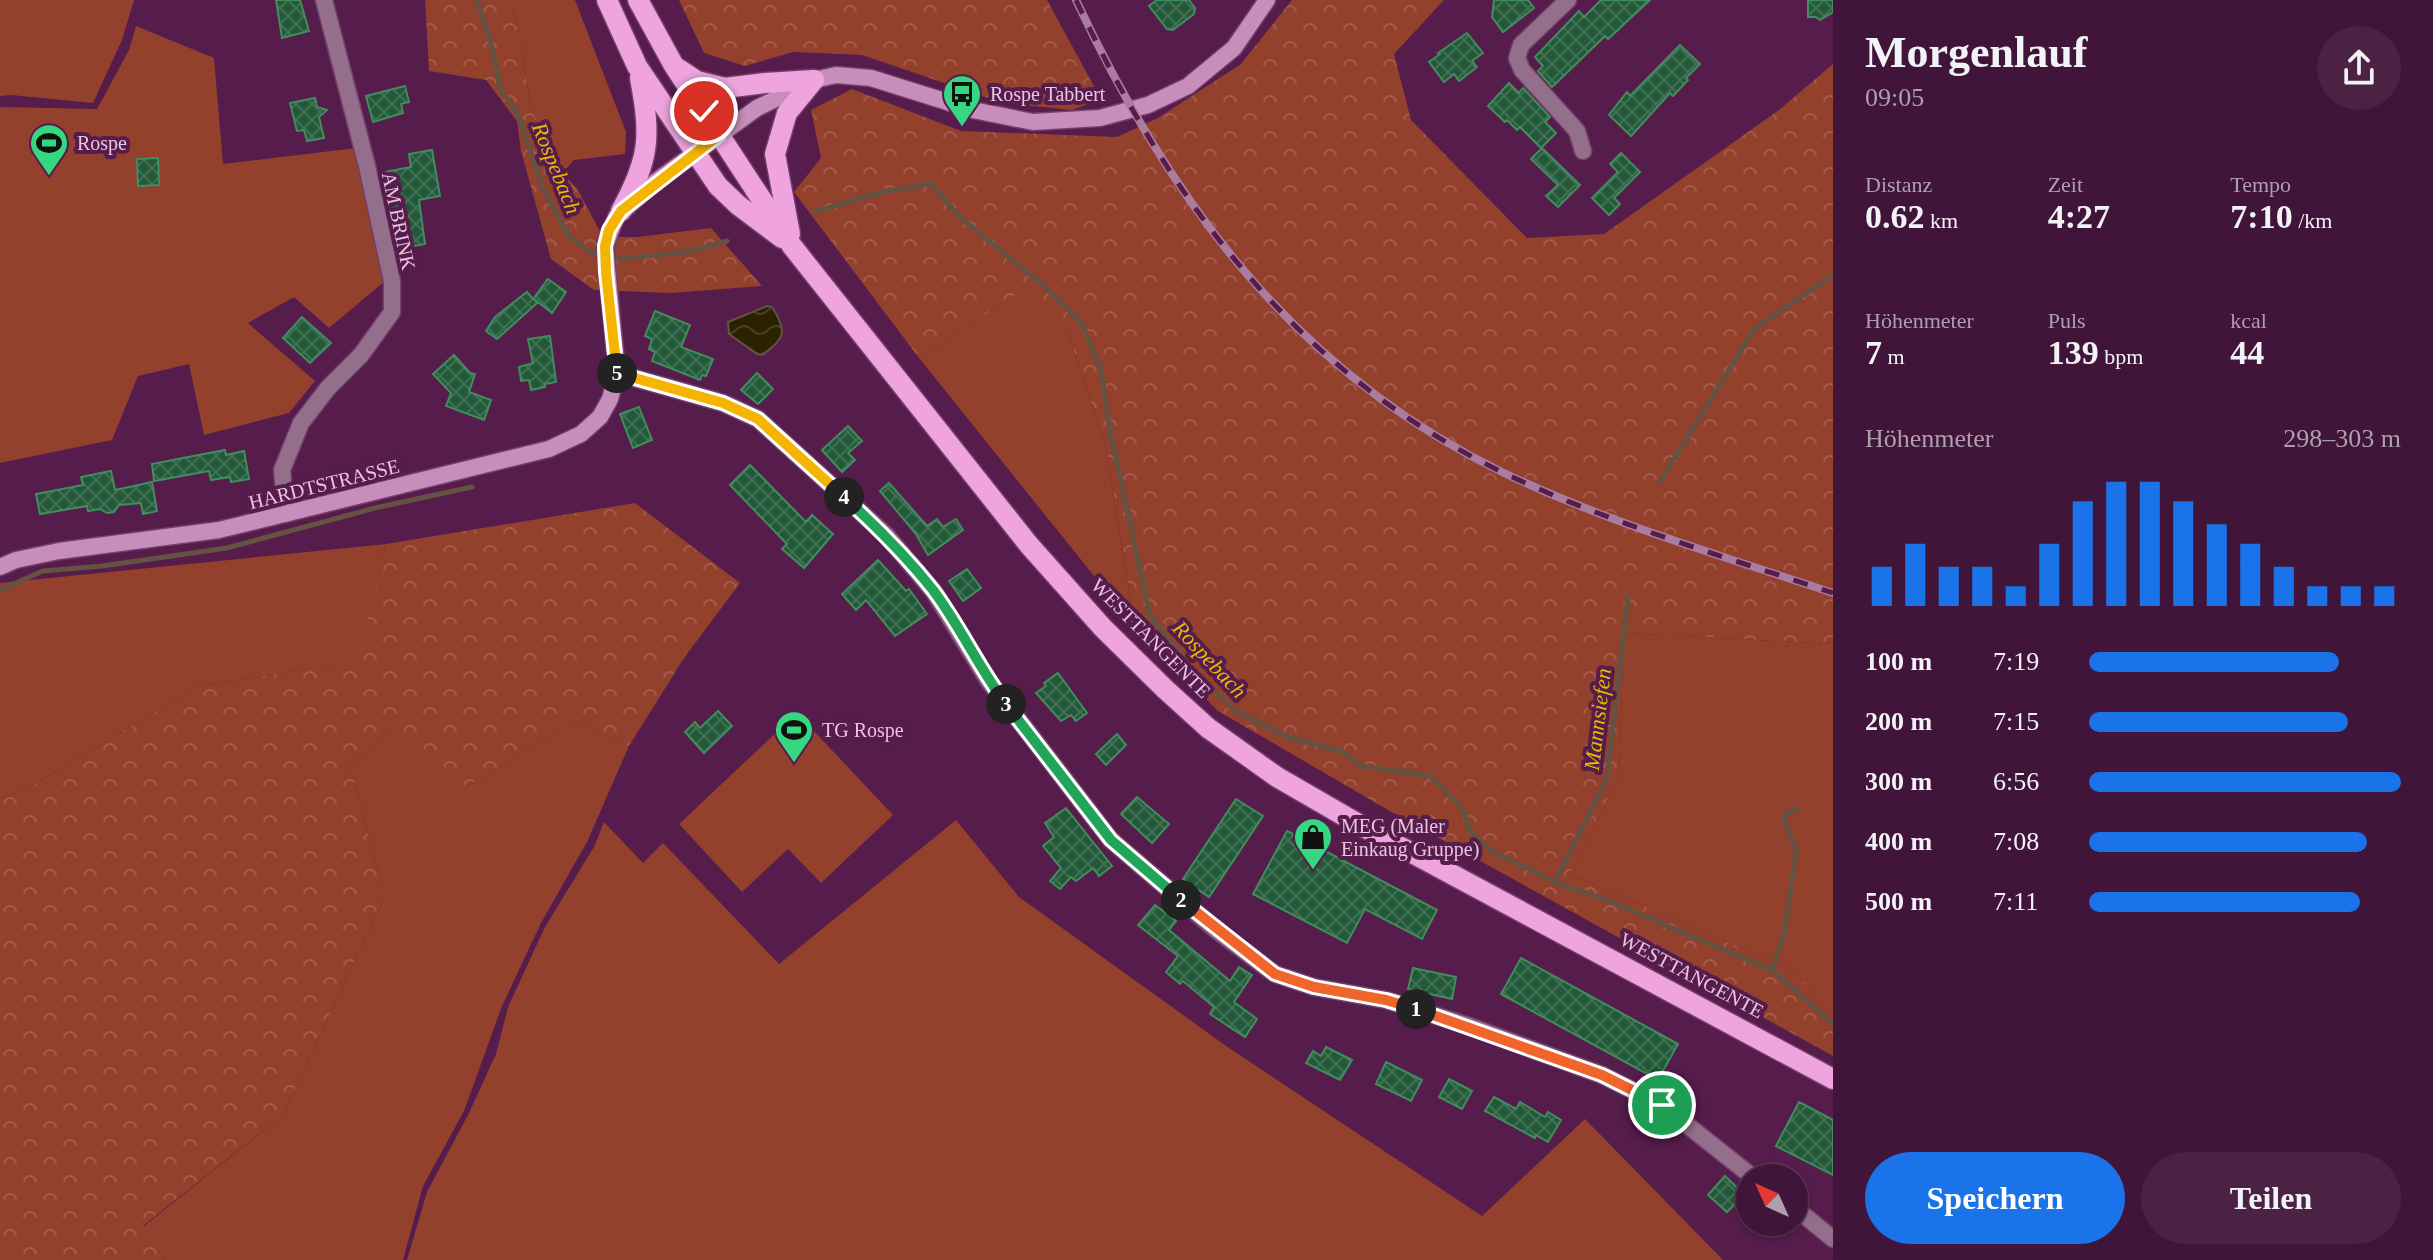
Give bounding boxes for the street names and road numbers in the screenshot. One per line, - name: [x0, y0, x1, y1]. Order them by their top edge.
- street label: AM BRINK: [378, 170, 420, 272]
- street label: HARDTSTRASSE: [246, 455, 402, 513]
- street label: WESTTANGENTE: [1087, 574, 1215, 702]
- street label: WESTTANGENTE: [1616, 928, 1768, 1022]

